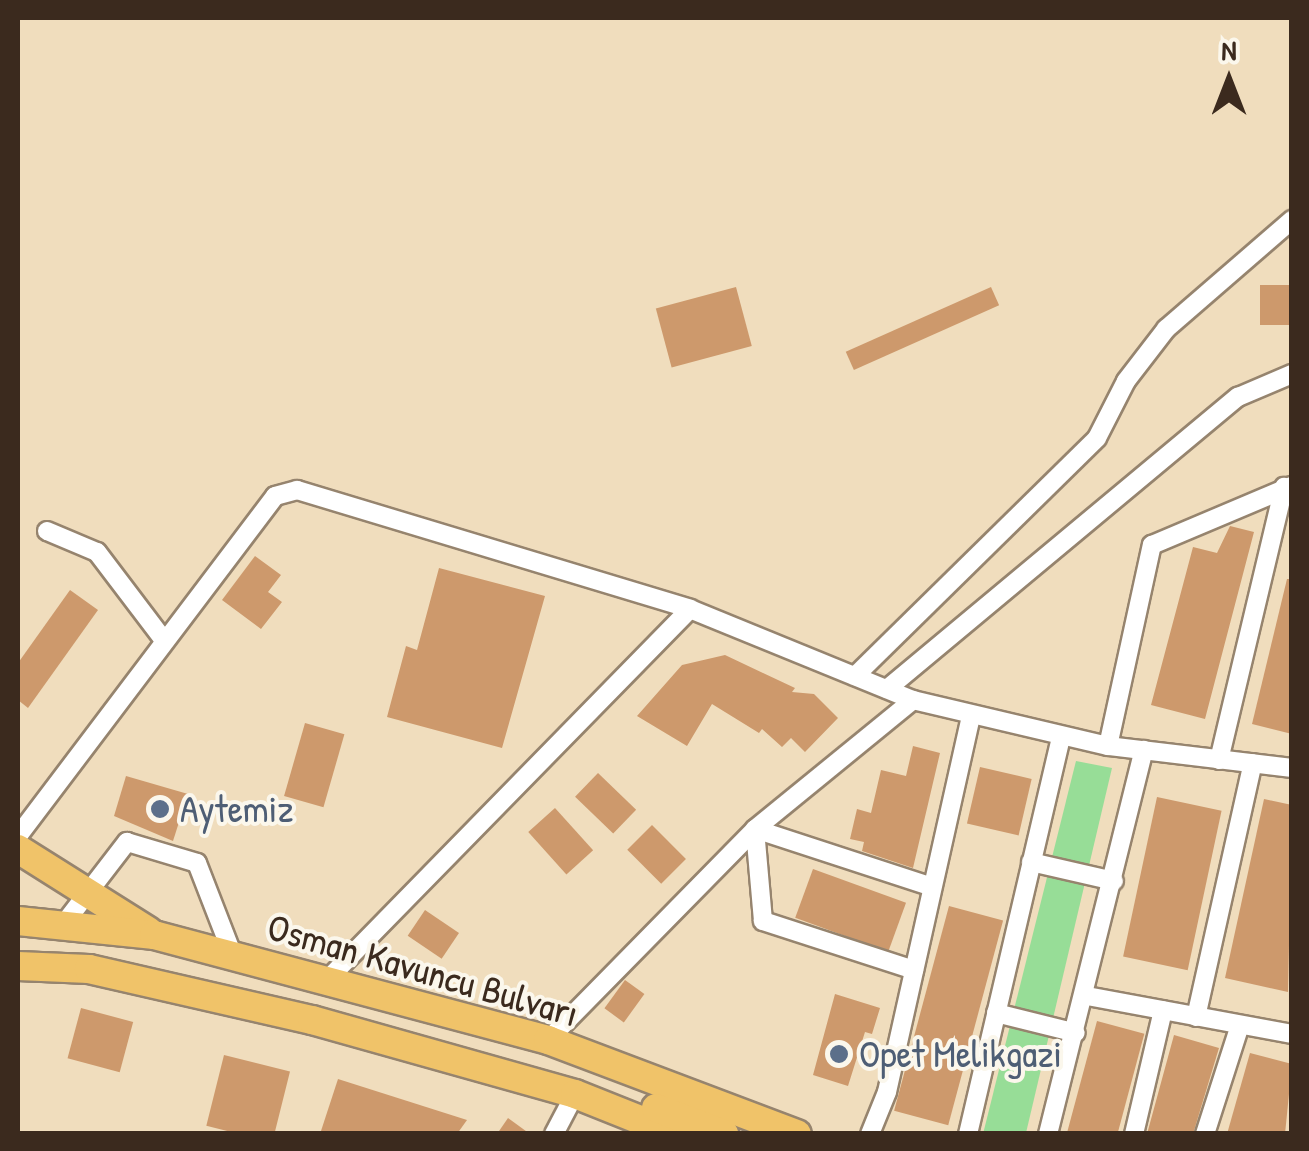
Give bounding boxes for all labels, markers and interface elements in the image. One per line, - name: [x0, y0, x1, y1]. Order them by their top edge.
- north arrow: [1179, 30, 1279, 130]
- text: N: [1222, 31, 1236, 69]
- place label: Aytemiz: [180, 786, 293, 832]
- marker: Aytemiz: [149, 798, 171, 820]
- street label: Osman Kavuncu Bulvarı: [262, 904, 584, 1036]
- place label: Opet Melikgazi: [859, 1031, 1062, 1077]
- marker: Opet Melikgazi: [828, 1043, 850, 1065]

